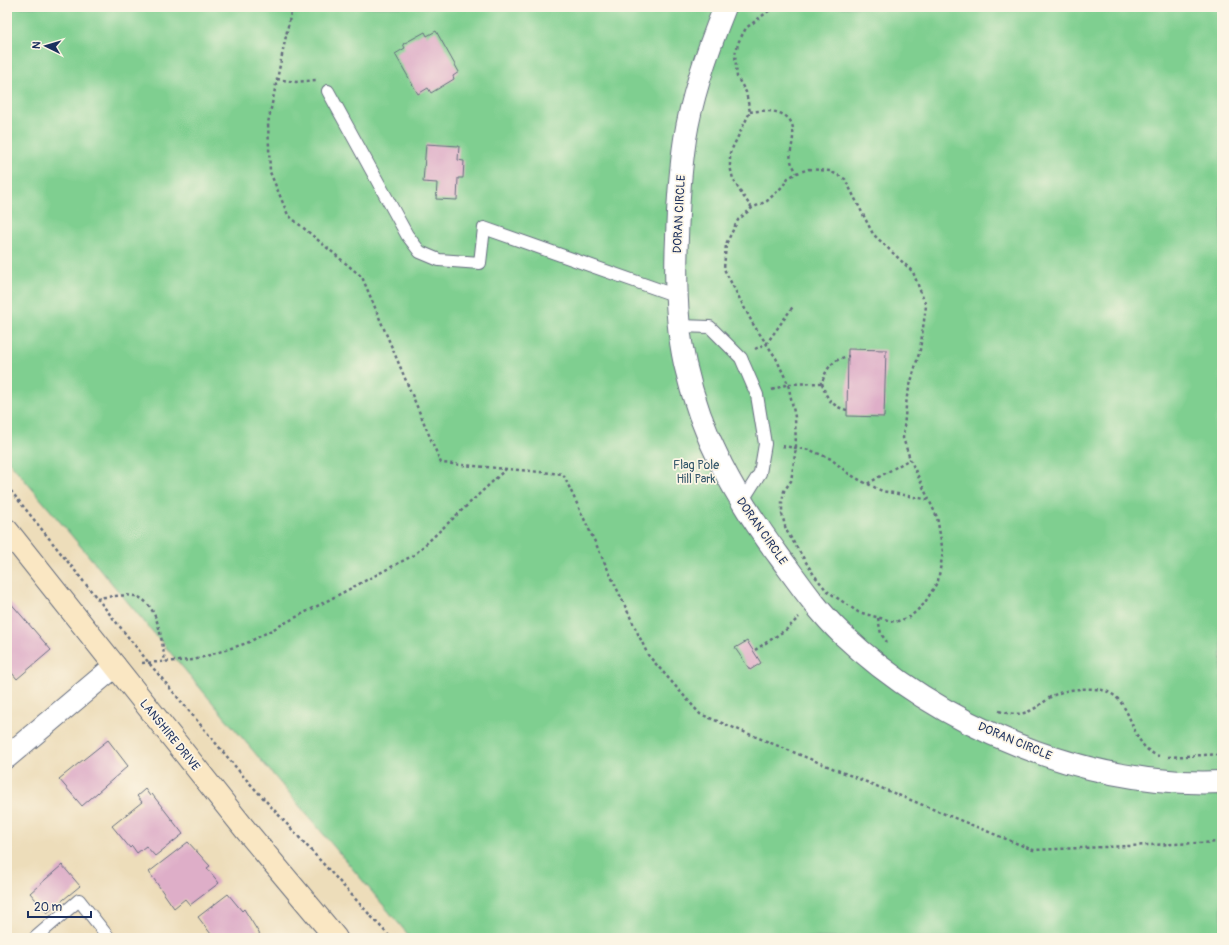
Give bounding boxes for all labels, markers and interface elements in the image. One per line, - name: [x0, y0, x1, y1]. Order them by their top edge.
- north arrow: [26, 26, 66, 66]
- text: N: [30, 40, 43, 49]
- street label: DORAN CIRCLE: [670, 174, 689, 254]
- park label: Flag Pole Hill Park: [673, 458, 719, 487]
- street label: DORAN CIRCLE: [733, 495, 790, 568]
- street label: LANSHIRE DRIVE: [136, 697, 203, 774]
- street label: DORAN CIRCLE: [976, 719, 1054, 764]
- scale bar: [28, 893, 91, 919]
- text: 20 m: [34, 900, 63, 915]

